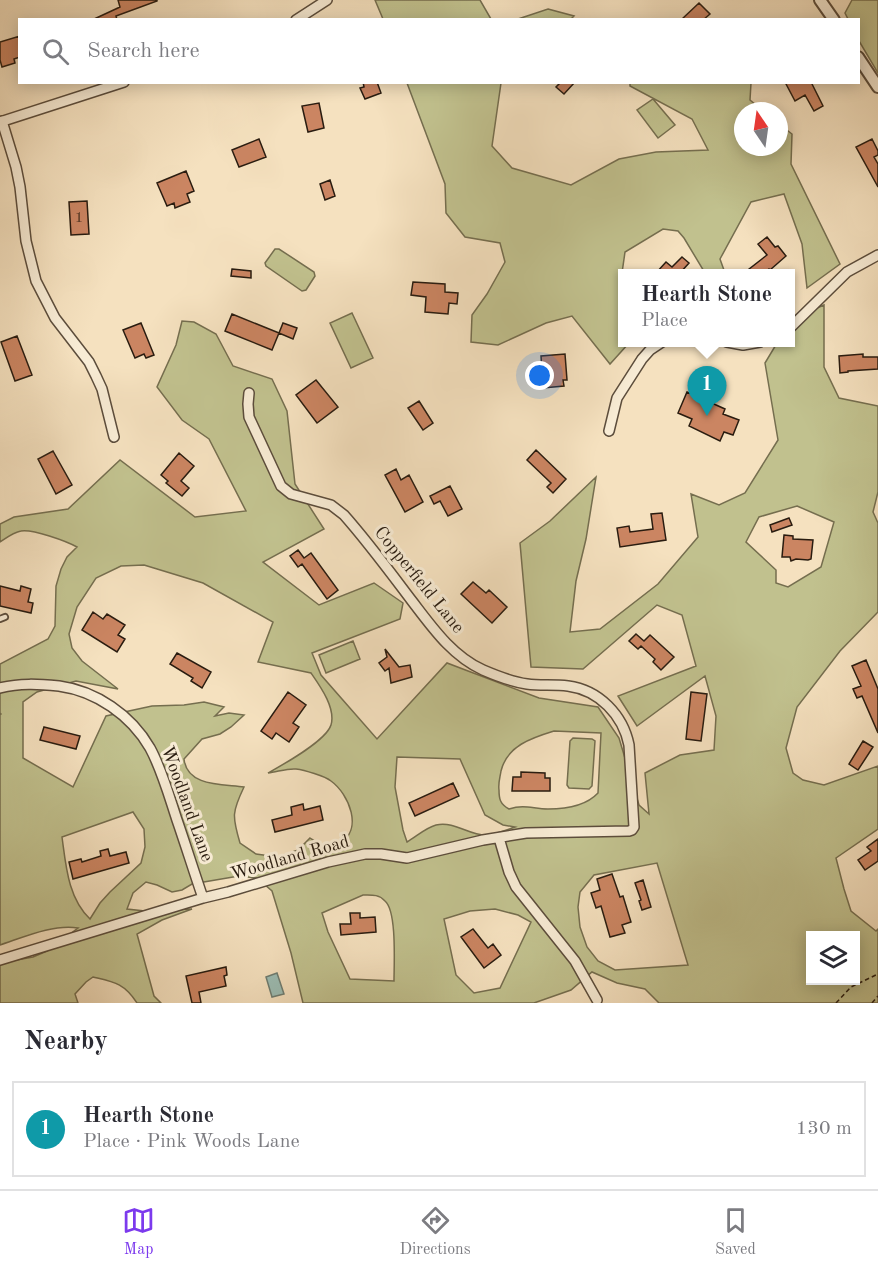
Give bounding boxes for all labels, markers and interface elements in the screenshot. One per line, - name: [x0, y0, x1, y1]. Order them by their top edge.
- search box: [18, 18, 860, 84]
- icon: search: [39, 35, 72, 68]
- text: Search here: [87, 40, 200, 62]
- north arrow: [734, 102, 788, 156]
- house number: 1: [75, 211, 83, 226]
- popup: [618, 269, 795, 347]
- text: Hearth Stone: [641, 284, 772, 306]
- text: Place: [641, 311, 688, 331]
- your location: [525, 361, 554, 390]
- pin: 1: [688, 366, 726, 416]
- street label: Copperfield Lane: [371, 523, 467, 637]
- street label: Woodland Lane: [158, 744, 216, 864]
- street label: Woodland Road: [229, 832, 351, 884]
- map controls: [806, 931, 860, 985]
- button: layers: [806, 931, 860, 985]
- text: Nearby: [24, 1029, 108, 1055]
- text: Hearth Stone: [83, 1105, 214, 1127]
- text: 1: [40, 1119, 51, 1139]
- text: 130 m: [796, 1119, 852, 1139]
- text: Place · Pink Woods Lane: [83, 1132, 300, 1152]
- tab: Map: [122, 1204, 155, 1260]
- tab: Directions: [400, 1204, 471, 1260]
- tab: Saved: [715, 1204, 756, 1260]

